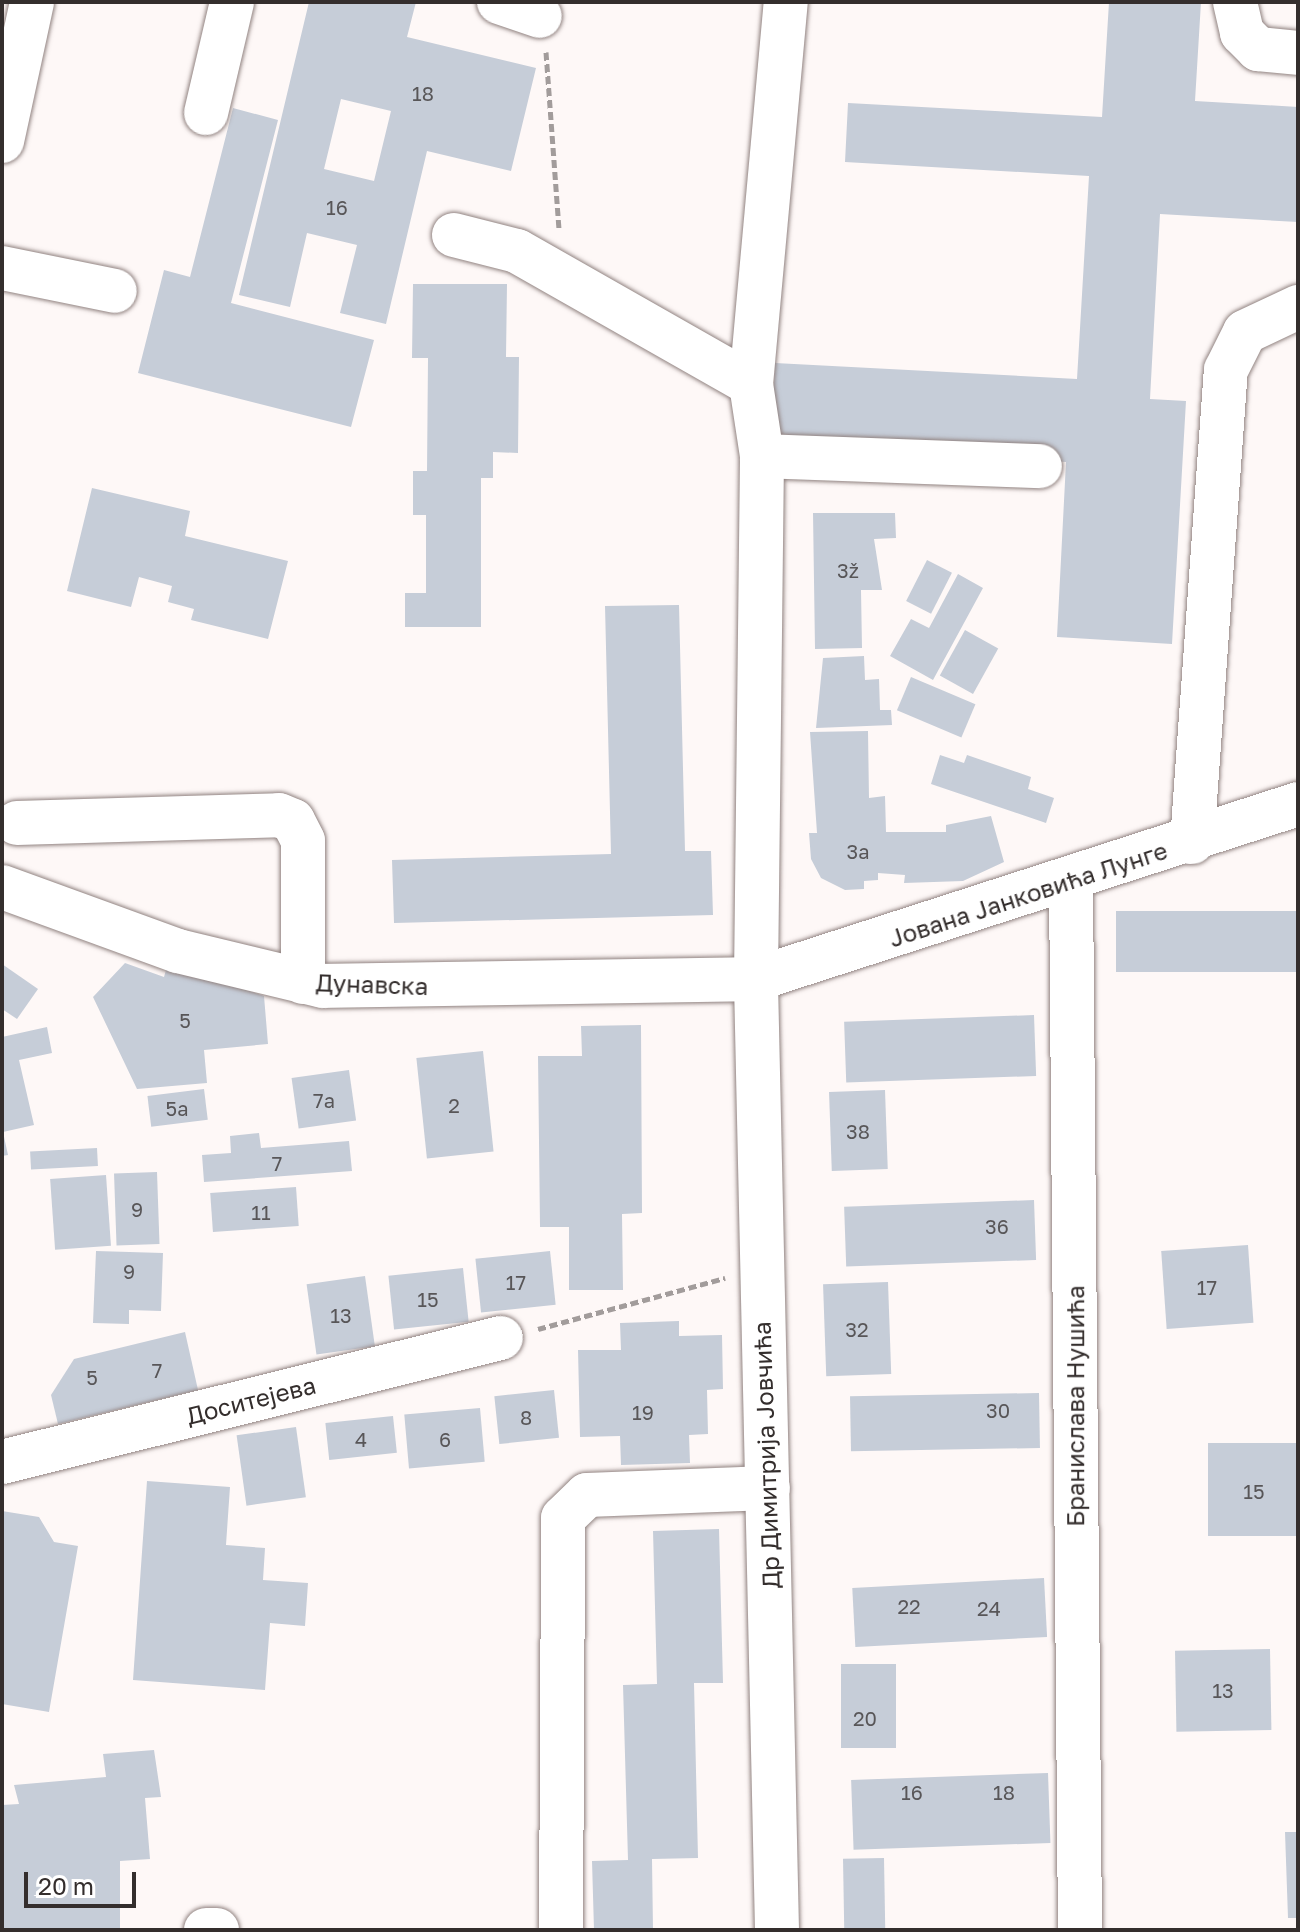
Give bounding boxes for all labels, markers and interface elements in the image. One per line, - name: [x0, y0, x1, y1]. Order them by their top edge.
- house number: 18: [412, 81, 434, 105]
- house number: 16: [326, 195, 348, 219]
- house number: 3ž: [837, 558, 859, 582]
- street label: Јована Јанковића Лунге: [885, 835, 1171, 953]
- house number: 3a: [847, 839, 869, 863]
- street label: Дунавска: [315, 968, 429, 1000]
- house number: 5: [179, 1008, 191, 1032]
- house number: 7a: [313, 1088, 335, 1112]
- house number: 2: [448, 1093, 460, 1117]
- house number: 5a: [166, 1096, 188, 1120]
- house number: 38: [846, 1119, 870, 1143]
- house number: 7: [272, 1151, 282, 1175]
- house number: 9: [131, 1197, 143, 1221]
- house number: 11: [251, 1200, 271, 1224]
- house number: 36: [985, 1214, 1009, 1238]
- house number: 9: [123, 1259, 135, 1283]
- house number: 17: [506, 1270, 526, 1294]
- house number: 17: [1197, 1275, 1217, 1299]
- street label: Бранислава Нушића: [1061, 1285, 1089, 1527]
- house number: 15: [417, 1287, 439, 1311]
- house number: 13: [330, 1303, 352, 1327]
- house number: 32: [845, 1317, 869, 1341]
- street label: Др Димитрија Јовчића: [747, 1321, 785, 1589]
- house number: 7: [152, 1358, 162, 1382]
- house number: 5: [86, 1365, 98, 1389]
- street label: Доситејева: [183, 1370, 319, 1430]
- house number: 30: [986, 1398, 1010, 1422]
- house number: 19: [632, 1400, 654, 1424]
- house number: 8: [520, 1405, 532, 1429]
- house number: 4: [355, 1427, 367, 1451]
- house number: 6: [439, 1427, 451, 1451]
- house number: 15: [1243, 1479, 1265, 1503]
- house number: 22: [897, 1594, 921, 1618]
- house number: 24: [977, 1596, 1001, 1620]
- house number: 13: [1212, 1678, 1234, 1702]
- house number: 20: [853, 1706, 877, 1730]
- house number: 16: [901, 1780, 923, 1804]
- house number: 18: [993, 1780, 1015, 1804]
- scale bar: [28, 1856, 140, 1906]
- text: 20 m: [38, 1871, 94, 1900]

